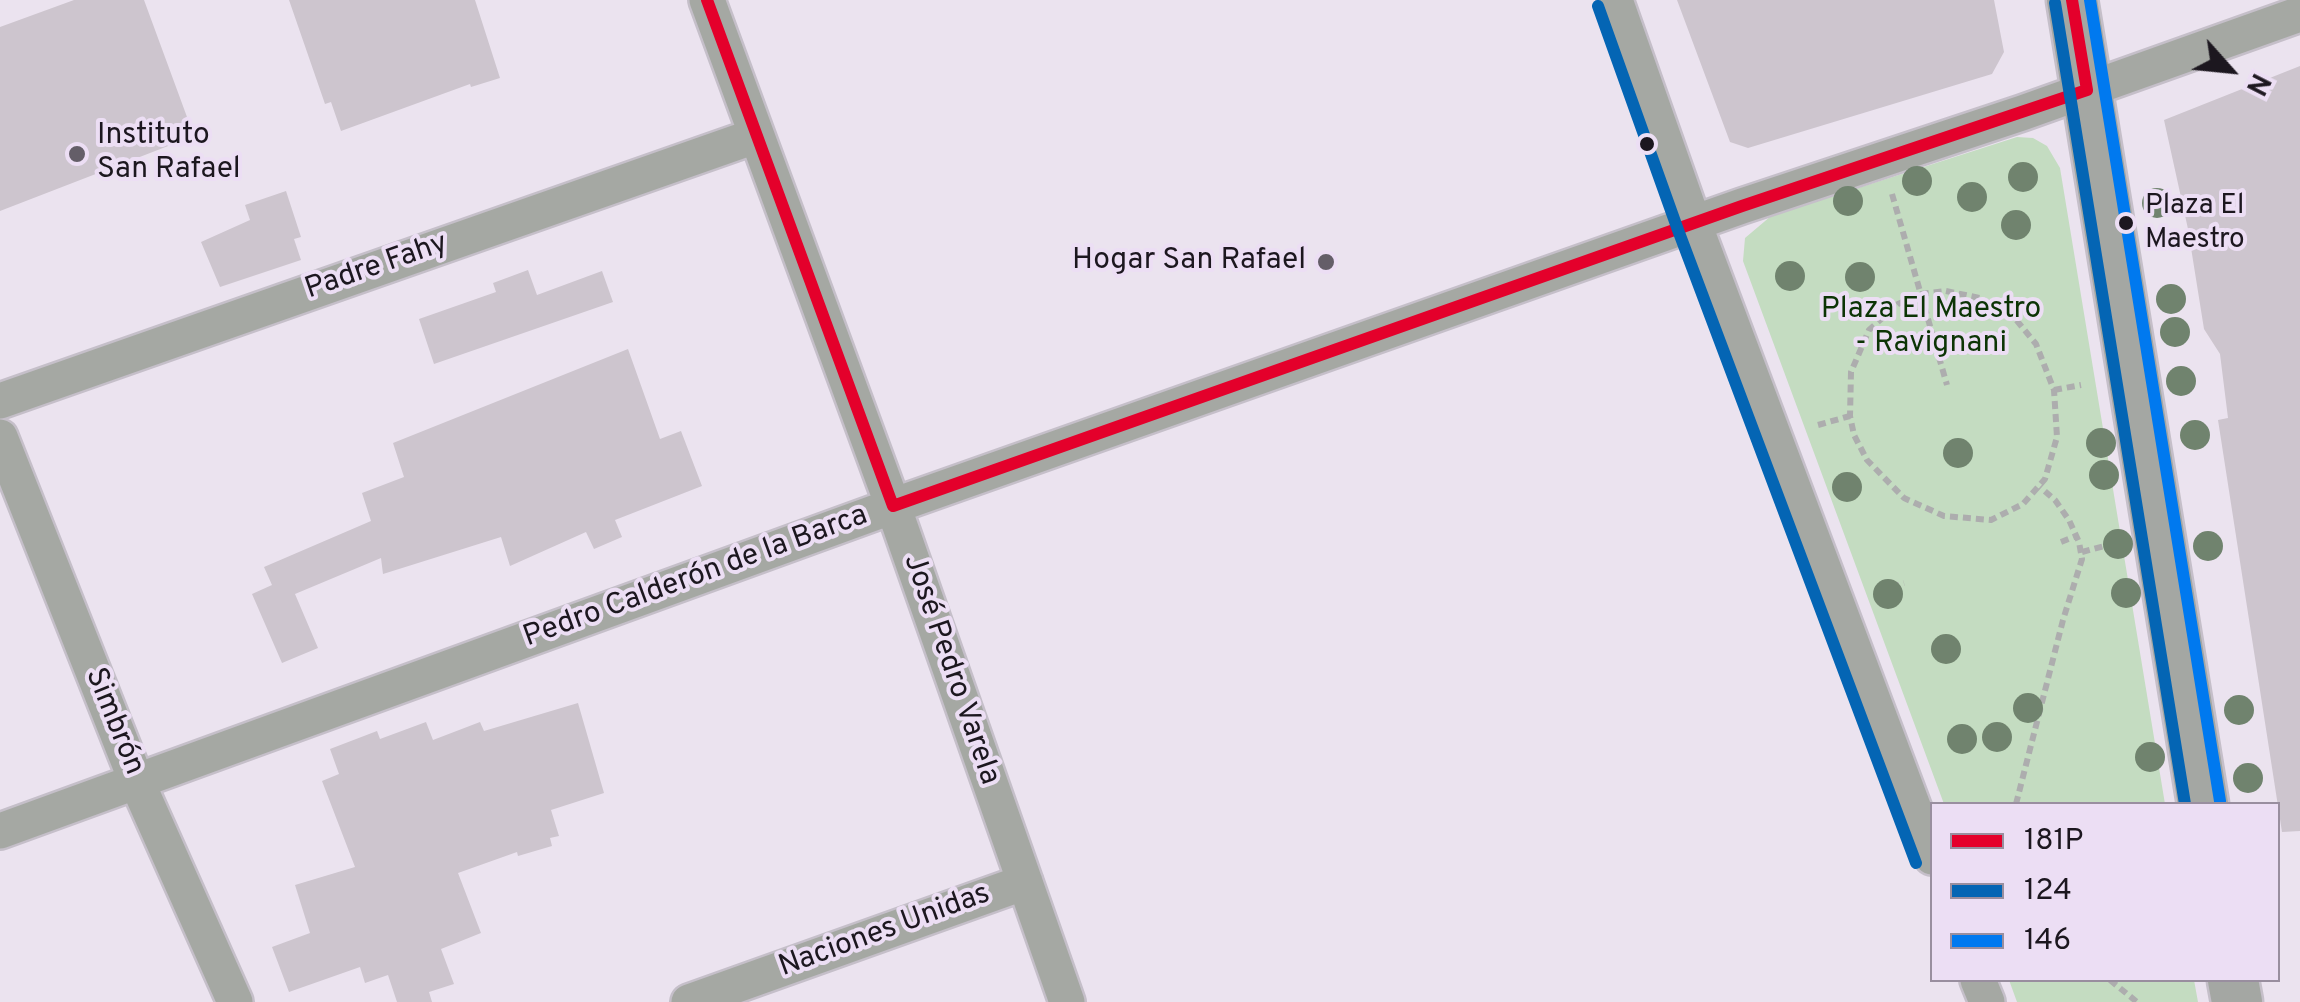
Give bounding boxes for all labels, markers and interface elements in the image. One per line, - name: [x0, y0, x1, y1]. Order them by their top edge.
- north arrow: [2180, 20, 2280, 120]
- text: N: [2236, 66, 2277, 101]
- place label: Instituto San Rafael: [97, 119, 241, 190]
- unlabelled marker: [1637, 134, 1657, 154]
- marker: Instituto San Rafael: [66, 143, 88, 165]
- place label: Plaza El Maestro: [2145, 190, 2245, 256]
- marker: Plaza El Maestro: [2116, 213, 2136, 233]
- street label: Padre Fahy: [301, 227, 453, 309]
- place label: Hogar San Rafael: [1072, 244, 1306, 280]
- marker: Hogar San Rafael: [1315, 251, 1337, 273]
- park label: Plaza El Maestro - Ravignani: [1821, 293, 2041, 364]
- street label: Pedro Calderón de la Barca: [519, 499, 873, 657]
- street label: José Pedro Varela: [894, 550, 1006, 790]
- street label: Simbrón: [75, 663, 151, 781]
- legend: [1930, 802, 2280, 982]
- text: 181P: [2024, 823, 2083, 860]
- text: 124: [2024, 873, 2072, 910]
- street label: Naciones Unidas: [775, 877, 995, 987]
- text: 146: [2024, 923, 2071, 960]

